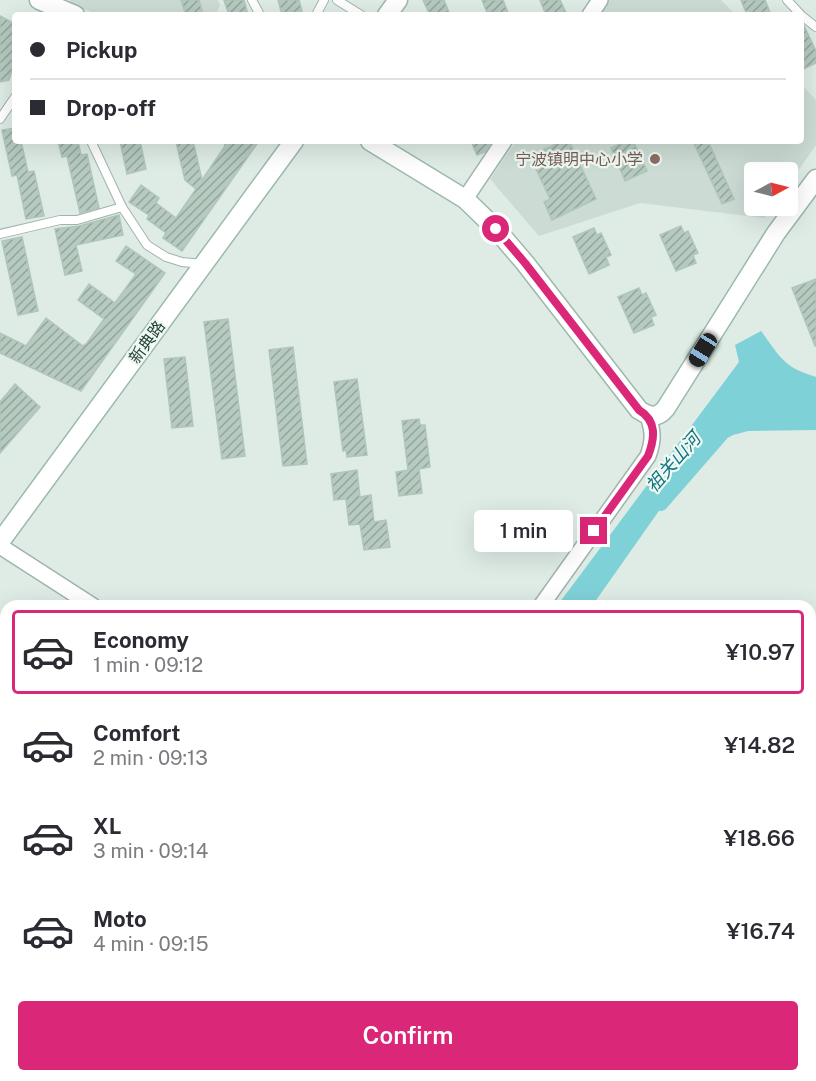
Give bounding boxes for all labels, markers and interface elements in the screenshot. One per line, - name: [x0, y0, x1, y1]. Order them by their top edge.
- text: Pickup: [66, 37, 137, 63]
- text: Drop-off: [66, 95, 156, 121]
- place label: 宁波镇明中心小学: [515, 150, 643, 169]
- marker: 宁波镇明中心小学: [648, 152, 662, 166]
- north arrow: [744, 162, 798, 216]
- map controls: [744, 162, 798, 216]
- route start: [482, 215, 509, 242]
- street label: 新典路: [125, 317, 169, 367]
- car: [686, 330, 720, 370]
- water label: 祖关山河: [641, 426, 707, 496]
- callout: 1 min: [474, 510, 573, 552]
- route end: [580, 517, 607, 544]
- text: 1 min: [500, 519, 547, 543]
- icon: car: [21, 625, 75, 679]
- text: Economy: [93, 627, 189, 653]
- text: ¥10.97: [725, 639, 795, 665]
- text: 1 min · 09:12: [93, 653, 203, 677]
- icon: car: [21, 718, 75, 772]
- text: Comfort: [93, 720, 180, 746]
- text: ¥14.82: [724, 732, 795, 758]
- text: 2 min · 09:13: [93, 746, 208, 770]
- icon: car: [21, 811, 75, 865]
- text: XL: [93, 813, 121, 839]
- text: ¥18.66: [724, 825, 795, 851]
- text: 3 min · 09:14: [93, 839, 208, 863]
- icon: car: [21, 904, 75, 958]
- text: Moto: [93, 906, 147, 932]
- text: ¥16.74: [726, 918, 795, 944]
- text: 4 min · 09:15: [93, 932, 209, 956]
- button: Confirm: [18, 1001, 798, 1070]

